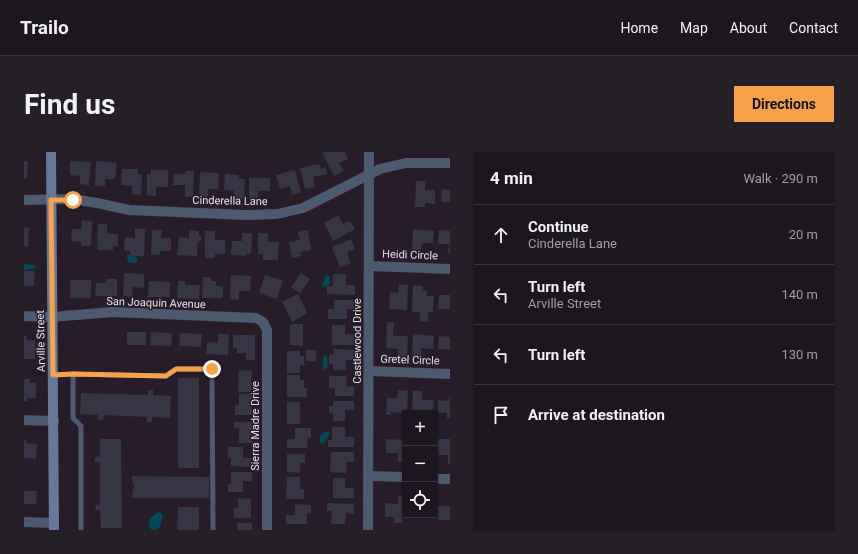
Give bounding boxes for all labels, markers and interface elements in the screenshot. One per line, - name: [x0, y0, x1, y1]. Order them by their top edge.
- text: Trailo: [20, 16, 69, 39]
- text: Home: [620, 20, 658, 36]
- text: Map: [680, 20, 708, 36]
- text: About: [730, 20, 767, 36]
- text: Contact: [789, 20, 838, 36]
- button: Directions: [734, 86, 834, 122]
- text: Find us: [24, 88, 115, 121]
- text: 4 min: [490, 168, 533, 188]
- text: Walk · 290 m: [743, 171, 818, 186]
- route start: [64, 191, 82, 209]
- street label: Cinderella Lane: [192, 194, 268, 208]
- text: Continue: [528, 218, 589, 236]
- icon: ahead: [490, 224, 512, 246]
- text: 20 m: [789, 227, 818, 242]
- text: Cinderella Lane: [528, 236, 617, 251]
- street label: Heidi Circle: [382, 248, 438, 262]
- text: Turn left: [528, 278, 585, 296]
- icon: left: [490, 284, 512, 306]
- text: 140 m: [781, 287, 818, 302]
- street label: San Joaquin Avenue: [106, 295, 206, 311]
- text: Arville Street: [528, 296, 601, 311]
- street label: Castlewood Drive: [351, 298, 364, 384]
- street label: Arville Street: [34, 310, 48, 372]
- icon: left: [490, 344, 512, 366]
- text: Turn left: [528, 346, 585, 364]
- text: 130 m: [781, 347, 818, 362]
- street label: Gretel Circle: [380, 352, 440, 368]
- route end: [203, 360, 221, 378]
- street label: Sierra Madre Drive: [249, 381, 262, 471]
- icon: arrive: [490, 404, 512, 426]
- text: Arrive at destination: [528, 406, 665, 424]
- map controls: [402, 410, 438, 518]
- button: +: [402, 410, 438, 446]
- button: −: [402, 446, 438, 482]
- button: locate: [402, 482, 438, 518]

